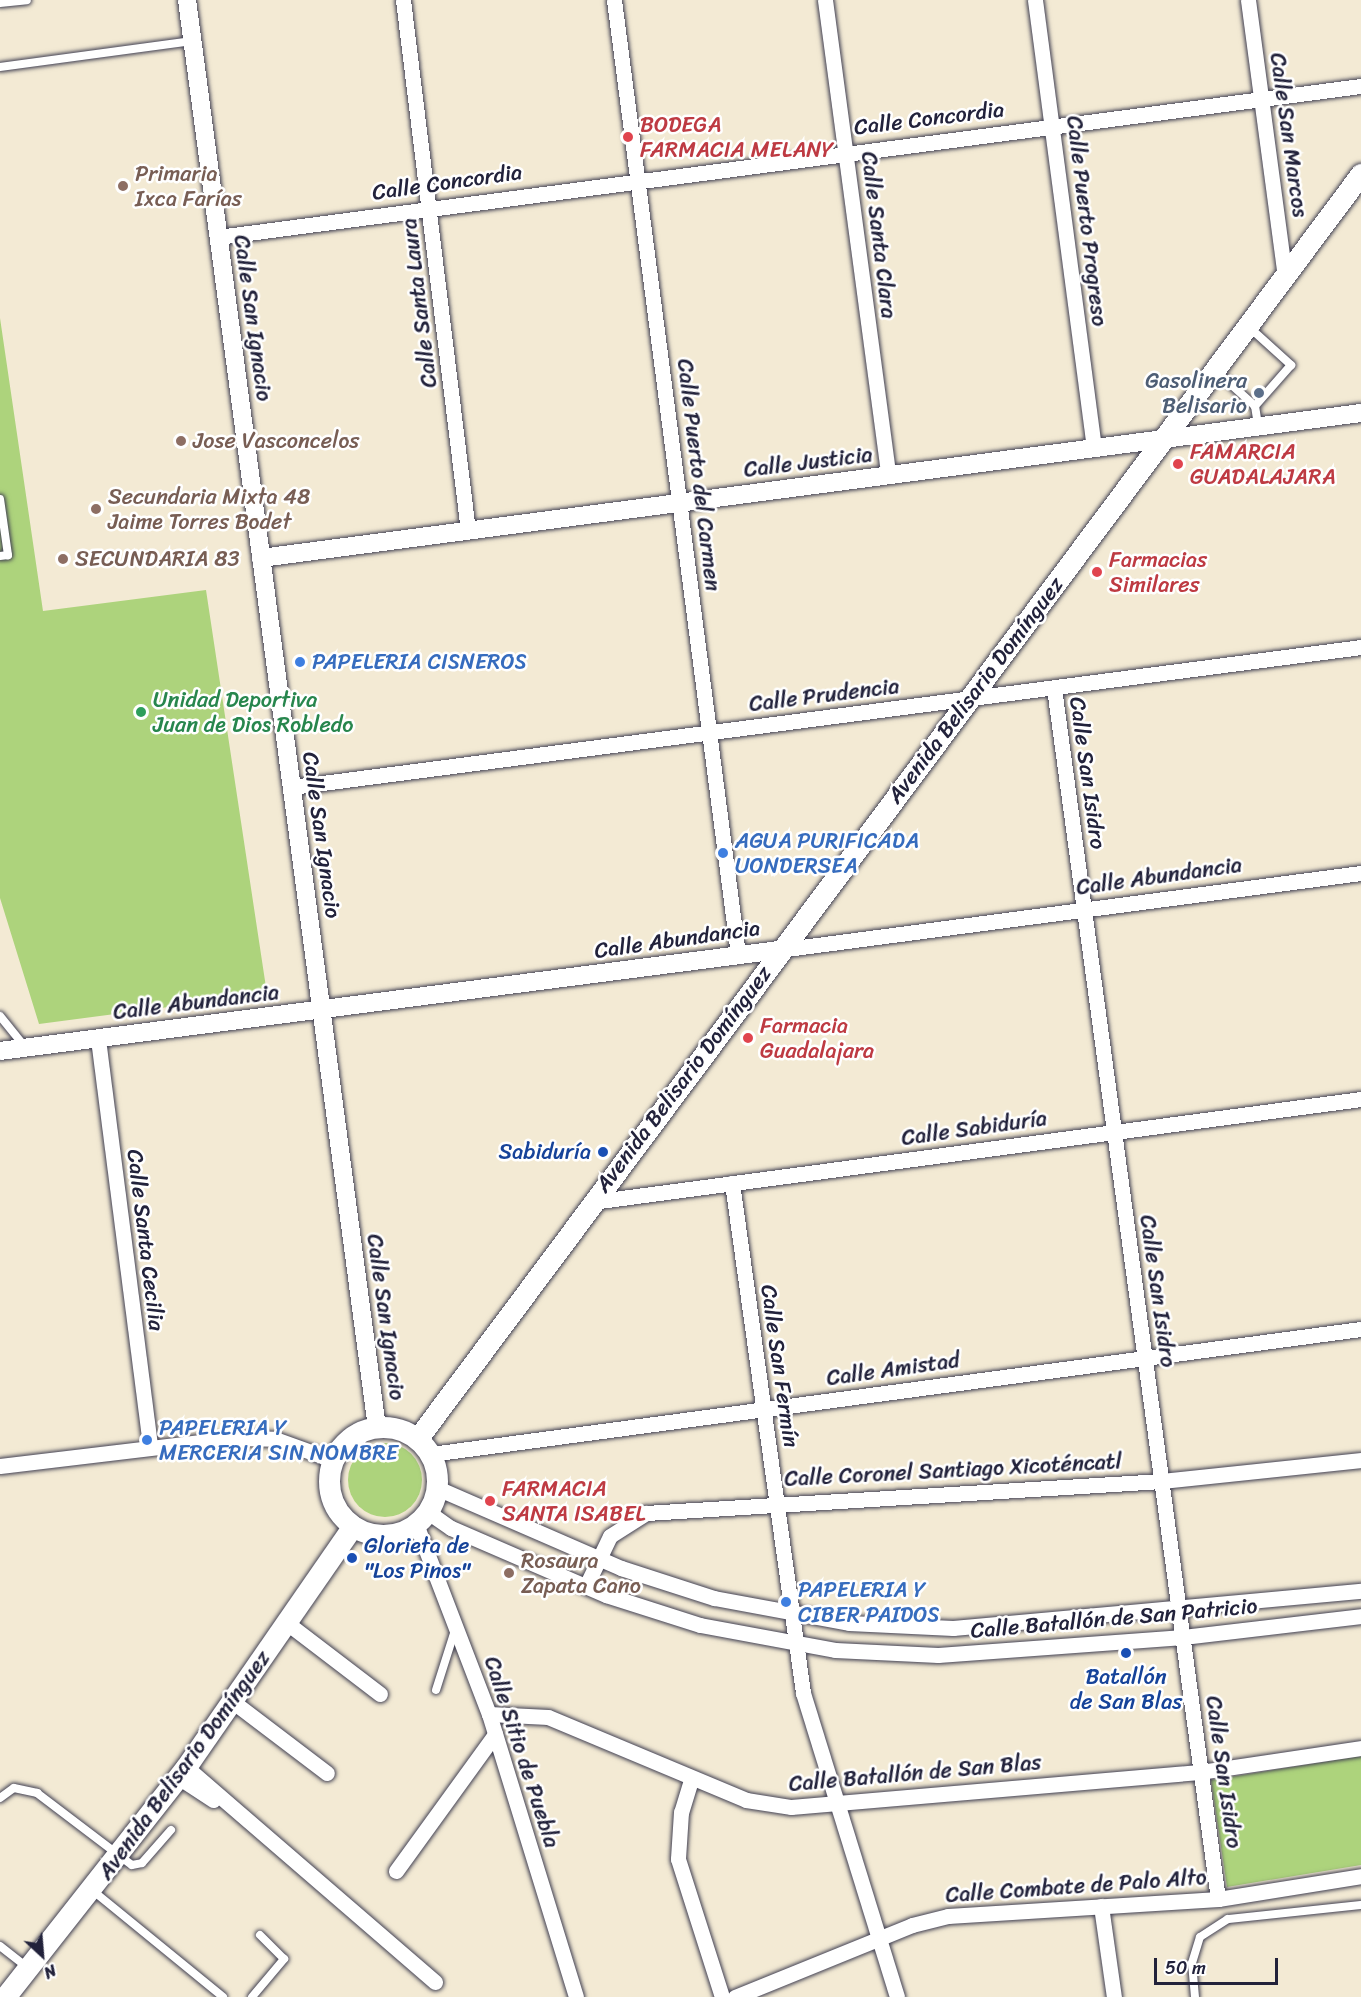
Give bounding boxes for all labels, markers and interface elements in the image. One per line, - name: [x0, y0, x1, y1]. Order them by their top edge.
- street label: Calle San Marcos: [1264, 51, 1314, 219]
- street label: Calle Concordia: [852, 96, 1006, 140]
- place label: BODEGA FARMACIA MELANY: [640, 111, 833, 162]
- street label: Calle Puerto Progreso: [1061, 114, 1113, 328]
- marker: BODEGA FARMACIA MELANY: [621, 130, 635, 144]
- street label: Calle Santa Clara: [856, 150, 902, 320]
- street label: Calle Concordia: [370, 158, 524, 206]
- place label: Primaria Ixca Farías: [135, 160, 242, 212]
- marker: Primaria Ixca Farías: [116, 179, 130, 193]
- street label: Calle Santa Laura: [396, 217, 442, 389]
- street label: Calle San Ignacio: [228, 233, 278, 403]
- street label: Calle Puerto del Carmen: [672, 357, 726, 593]
- place label: Gasolinera Belisario: [1145, 367, 1247, 418]
- marker: Gasolinera Belisario: [1252, 386, 1266, 400]
- place label: Jose Vasconcelos: [193, 428, 356, 454]
- marker: Jose Vasconcelos: [174, 434, 188, 448]
- place label: FAMARCIA GUADALAJARA: [1190, 438, 1336, 490]
- street label: Calle Justicia: [742, 441, 874, 483]
- marker: FAMARCIA GUADALAJARA: [1171, 457, 1185, 471]
- place label: Secundaria Mixta 48 Jaime Torres Bodet: [108, 483, 311, 534]
- marker: Secundaria Mixta 48 Jaime Torres Bodet: [89, 502, 103, 516]
- place label: SECUNDARIA 83: [75, 546, 239, 572]
- place label: Farmacias Similares: [1109, 546, 1207, 598]
- marker: SECUNDARIA 83: [56, 552, 70, 566]
- marker: Farmacias Similares: [1090, 565, 1104, 579]
- street label: Avenida Belisario Domínguez: [881, 572, 1069, 808]
- place label: PAPELERIA CISNEROS: [312, 649, 533, 675]
- marker: PAPELERIA CISNEROS: [293, 655, 307, 669]
- street label: Calle Prudencia: [747, 673, 901, 717]
- place label: Unidad Deportiva Juan de Dios Robledo: [153, 686, 355, 738]
- street label: Calle San Isidro: [1064, 695, 1112, 851]
- marker: Unidad Deportiva Juan de Dios Robledo: [134, 705, 148, 719]
- street label: Calle San Ignacio: [297, 750, 347, 920]
- place label: AGUA PURIFICADA UONDERSEA: [735, 827, 920, 878]
- marker: AGUA PURIFICADA UONDERSEA: [716, 846, 730, 860]
- street label: Calle Abundancia: [1074, 851, 1244, 901]
- street label: Calle Abundancia: [592, 914, 762, 964]
- street label: Avenida Belisario Domínguez: [589, 961, 777, 1197]
- street label: Calle Abundancia: [111, 979, 281, 1025]
- place label: Farmacia Guadalajara: [760, 1012, 874, 1064]
- marker: Farmacia Guadalajara: [741, 1031, 755, 1045]
- street label: Calle Sabiduría: [899, 1105, 1049, 1151]
- place label: Sabiduría: [498, 1139, 591, 1165]
- marker: Sabiduría: [596, 1145, 610, 1159]
- street label: Calle Santa Cecilia: [122, 1148, 170, 1332]
- street label: Calle San Isidro: [1134, 1213, 1182, 1369]
- street label: Calle San Ignacio: [361, 1232, 411, 1402]
- street label: Calle San Fermín: [756, 1283, 804, 1449]
- street label: Calle Amistad: [825, 1347, 961, 1391]
- place label: PAPELERIA Y MERCERIA SIN NOMBRE: [159, 1414, 400, 1466]
- marker: PAPELERIA Y MERCERIA SIN NOMBRE: [140, 1433, 154, 1447]
- street label: Calle Coronel Santiago Xicoténcatl: [784, 1448, 1122, 1492]
- place label: FARMACIA SANTA ISABEL: [502, 1475, 647, 1526]
- marker: FARMACIA SANTA ISABEL: [483, 1494, 497, 1508]
- place label: Glorieta de "Los Pinos": [364, 1532, 472, 1584]
- place label: Rosaura Zapata Cano: [521, 1547, 641, 1598]
- marker: Glorieta de "Los Pinos": [345, 1551, 359, 1565]
- marker: Rosaura Zapata Cano: [502, 1566, 516, 1580]
- place label: PAPELERIA Y CIBER PAIDOS: [798, 1576, 937, 1628]
- street label: Calle Batallón de San Patricio: [969, 1592, 1259, 1644]
- marker: PAPELERIA Y CIBER PAIDOS: [779, 1595, 793, 1609]
- street label: Avenida Belisario Domínguez: [92, 1646, 276, 1884]
- marker: Batallón de San Blas: [1119, 1646, 1133, 1660]
- street label: Calle Sitio de Puebla: [478, 1652, 566, 1852]
- place label: Batallón de San Blas: [1070, 1663, 1182, 1714]
- street label: Calle San Isidro: [1200, 1694, 1248, 1850]
- street label: Calle Batallón de San Blas: [788, 1749, 1042, 1797]
- street label: Calle Combate de Palo Alto: [944, 1864, 1208, 1908]
- north arrow: [12, 1925, 72, 1985]
- scale bar: [1157, 1946, 1282, 1984]
- text: 50 m: [1165, 1952, 1206, 1984]
- text: N: [39, 1956, 61, 1987]

